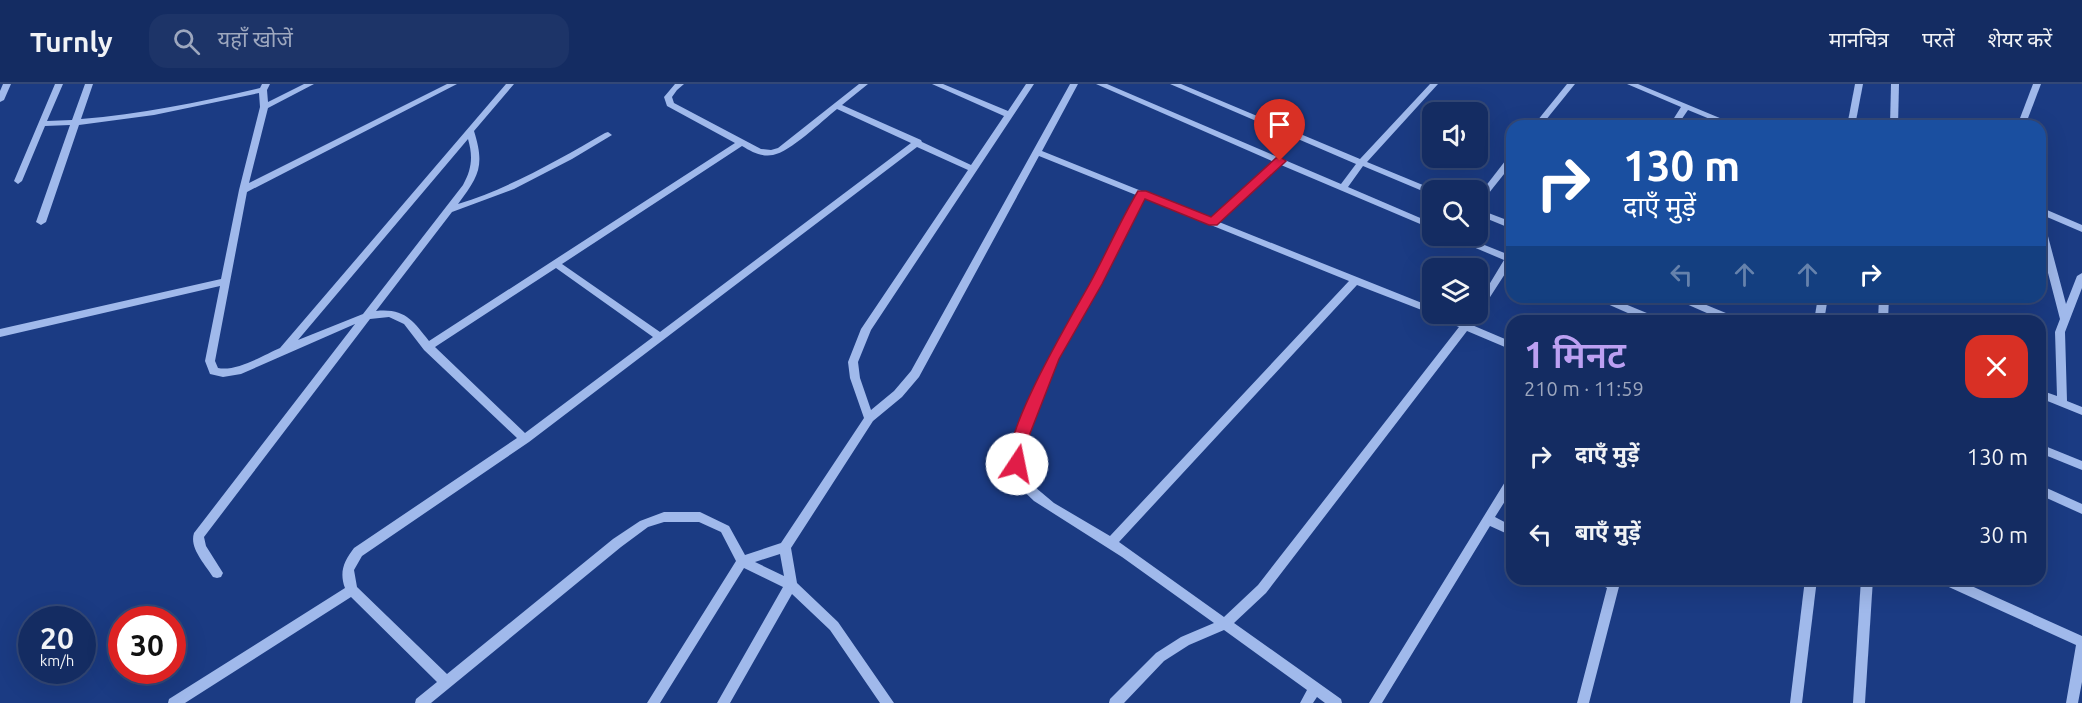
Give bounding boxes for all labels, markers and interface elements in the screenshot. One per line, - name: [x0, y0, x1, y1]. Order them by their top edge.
- search box: [149, 14, 569, 68]
- icon: search: [170, 25, 203, 58]
- text: Turnly: [30, 26, 113, 57]
- text: यहाँ खोजें: [218, 26, 293, 51]
- text: मानचित्र: [1829, 27, 1889, 51]
- text: परतें: [1922, 27, 1954, 51]
- text: शेयर करें: [1987, 27, 2052, 51]
- pin: [1254, 99, 1305, 161]
- map controls: [1422, 102, 1488, 324]
- button: sound: [1422, 102, 1488, 168]
- icon: arrive: [1263, 108, 1296, 141]
- text: 130 m: [1623, 142, 1740, 189]
- icon: right: [1524, 144, 1602, 222]
- button: search: [1422, 180, 1488, 246]
- text: दाएँ मुड़ें: [1623, 191, 1696, 221]
- button: layers: [1422, 258, 1488, 324]
- icon: left: [1665, 258, 1698, 291]
- icon: ahead: [1728, 258, 1761, 291]
- icon: ahead: [1791, 258, 1824, 291]
- icon: right: [1854, 258, 1887, 291]
- text: 1 मिनट: [1524, 334, 1626, 375]
- button: close: [1965, 335, 2028, 398]
- text: 210 m · 11:59: [1524, 377, 1644, 400]
- position arrow: [985, 432, 1049, 496]
- icon: right: [1524, 440, 1557, 473]
- text: दाएँ मुड़ें: [1575, 441, 1639, 466]
- text: 130 m: [1967, 444, 2028, 469]
- icon: left: [1524, 518, 1557, 551]
- text: बाएँ मुड़ें: [1575, 519, 1641, 544]
- text: 30 m: [1979, 522, 2028, 547]
- speed limit sign: 30: [108, 606, 186, 684]
- text: 20: [40, 621, 74, 655]
- text: km/h: [40, 652, 74, 669]

